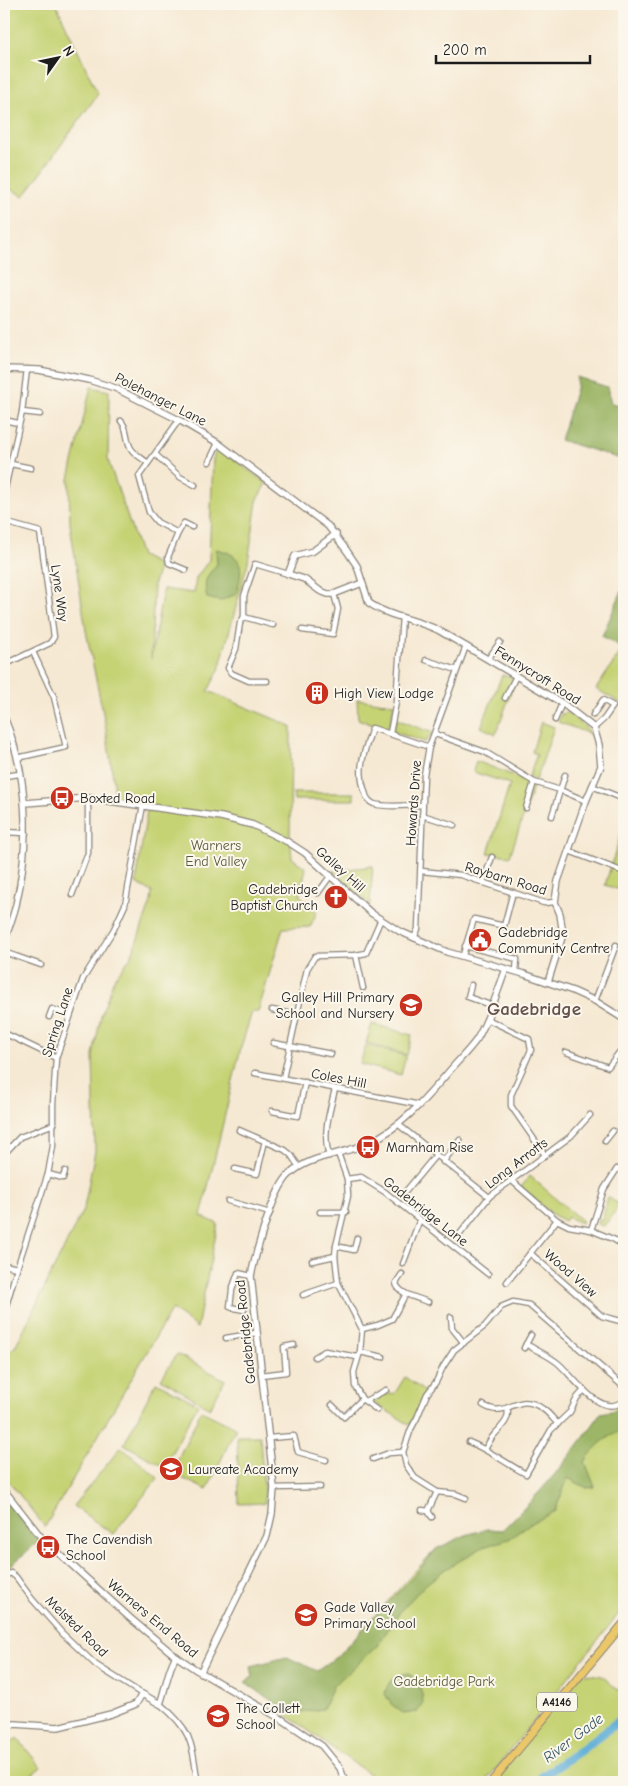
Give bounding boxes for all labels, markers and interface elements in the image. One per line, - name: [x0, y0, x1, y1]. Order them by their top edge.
- north arrow: [32, 32, 82, 82]
- scale bar: [436, 32, 589, 64]
- text: 200 m: [443, 41, 487, 59]
- text: N: [59, 43, 78, 60]
- street label: Polehanger Lane: [112, 369, 209, 430]
- street label: Lyne Way: [47, 563, 72, 623]
- street label: Fennycroft Road: [492, 642, 584, 709]
- building icon: High View Lodge: [304, 680, 330, 706]
- place label: High View Lodge: [334, 685, 434, 702]
- street label: Howards Drive: [402, 760, 425, 846]
- bus stop icon: Boxted Road: [49, 785, 75, 811]
- place label: Boxted Road: [80, 790, 155, 807]
- park label: Warners End Valley: [185, 837, 248, 870]
- street label: Galley Hill: [312, 843, 369, 896]
- street label: Raybarn Road: [463, 858, 549, 899]
- place label: Gadebridge Baptist Church: [230, 881, 318, 914]
- church icon: Gadebridge Baptist Church: [323, 884, 349, 910]
- place label: Gadebridge Community Centre: [498, 924, 610, 957]
- public building icon: Gadebridge Community Centre: [467, 927, 493, 953]
- street label: Spring Lane: [38, 985, 77, 1059]
- place label: Galley Hill Primary School and Nursery: [276, 989, 395, 1022]
- school or university icon: Galley Hill Primary School and Nursery: [398, 992, 424, 1018]
- district label: Gadebridge: [487, 998, 581, 1020]
- street label: Coles Hill: [310, 1065, 368, 1092]
- bus stop icon: Marnham Rise: [355, 1134, 381, 1160]
- street label: Long Arrotts: [482, 1134, 551, 1192]
- place label: Marnham Rise: [386, 1139, 474, 1156]
- street label: Gadebridge Lane: [380, 1173, 472, 1250]
- street label: Wood View: [541, 1246, 601, 1301]
- street label: Gadebridge Road: [232, 1279, 259, 1385]
- school or university icon: Laureate Academy: [158, 1456, 184, 1482]
- place label: Laureate Academy: [188, 1461, 299, 1478]
- place label: The Cavendish School: [66, 1531, 153, 1564]
- bus stop icon: The Cavendish School: [35, 1534, 61, 1560]
- street label: Warners End Road: [104, 1575, 202, 1661]
- street label: Melsted Road: [42, 1592, 112, 1660]
- place label: Gade Valley Primary School: [324, 1599, 416, 1632]
- school or university icon: Gade Valley Primary School: [293, 1602, 319, 1628]
- park label: Gadebridge Park: [393, 1673, 495, 1690]
- road number: A4146: [537, 1692, 577, 1711]
- place label: The Collett School: [236, 1700, 301, 1733]
- school or university icon: The Collett School: [205, 1703, 231, 1729]
- water label: River Gade: [539, 1709, 607, 1767]

